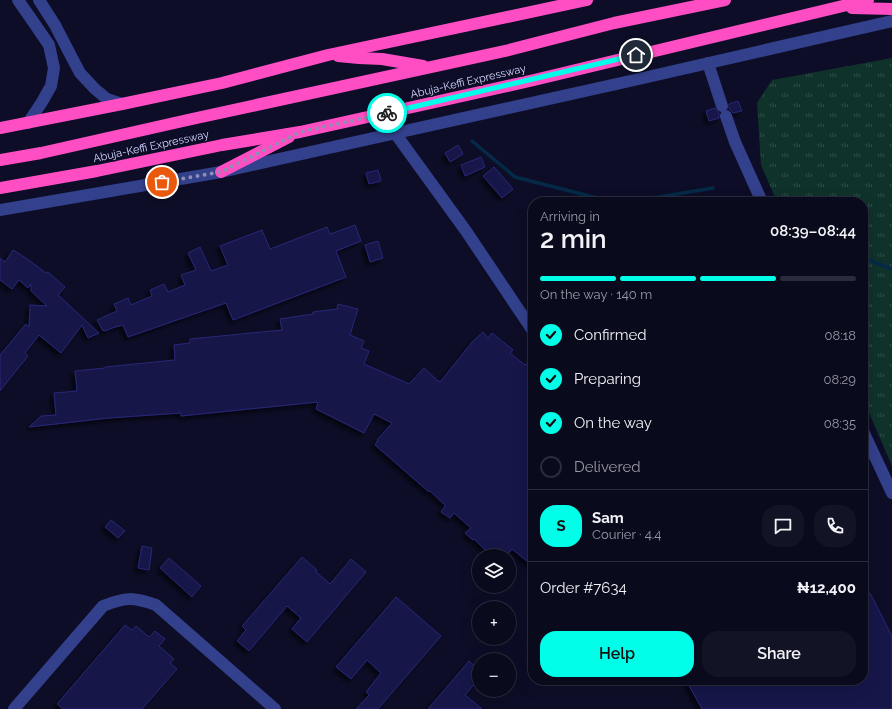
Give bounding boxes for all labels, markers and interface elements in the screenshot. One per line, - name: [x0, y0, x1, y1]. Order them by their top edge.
- pin: [619, 38, 653, 72]
- icon: home: [625, 44, 647, 66]
- street label: Abuja-Keffi Expressway: [409, 62, 527, 101]
- courier: [367, 93, 407, 133]
- icon: bike: [376, 102, 398, 124]
- street label: Abuja-Keffi Expressway: [92, 128, 210, 165]
- pin: [145, 165, 179, 199]
- icon: bag: [151, 171, 173, 193]
- text: Arriving in: [540, 209, 600, 224]
- text: 08:39–08:44: [770, 222, 856, 240]
- text: 2 min: [540, 224, 607, 254]
- text: On the way · 140 m: [540, 287, 652, 302]
- icon: check: [540, 324, 562, 346]
- text: Confirmed: [574, 326, 647, 344]
- text: 08:18: [825, 328, 856, 343]
- icon: check: [540, 368, 562, 390]
- text: Preparing: [574, 370, 641, 388]
- text: 08:29: [823, 372, 856, 387]
- icon: check: [540, 412, 562, 434]
- text: On the way: [574, 414, 652, 432]
- text: 08:35: [824, 416, 856, 431]
- text: Delivered: [574, 458, 641, 476]
- button: chat: [762, 505, 804, 547]
- button: phone: [814, 505, 856, 547]
- text: Sam: [592, 509, 624, 527]
- text: S: [556, 517, 566, 535]
- text: Courier · 4.4: [592, 527, 661, 542]
- map controls: [472, 549, 516, 697]
- button: layers: [472, 549, 516, 593]
- text: Order #7634: [540, 579, 627, 597]
- text: ₦12,400: [797, 579, 856, 597]
- button: +: [472, 601, 516, 645]
- button: Help: [540, 631, 694, 677]
- button: Share: [702, 631, 856, 677]
- button: −: [472, 653, 516, 697]

